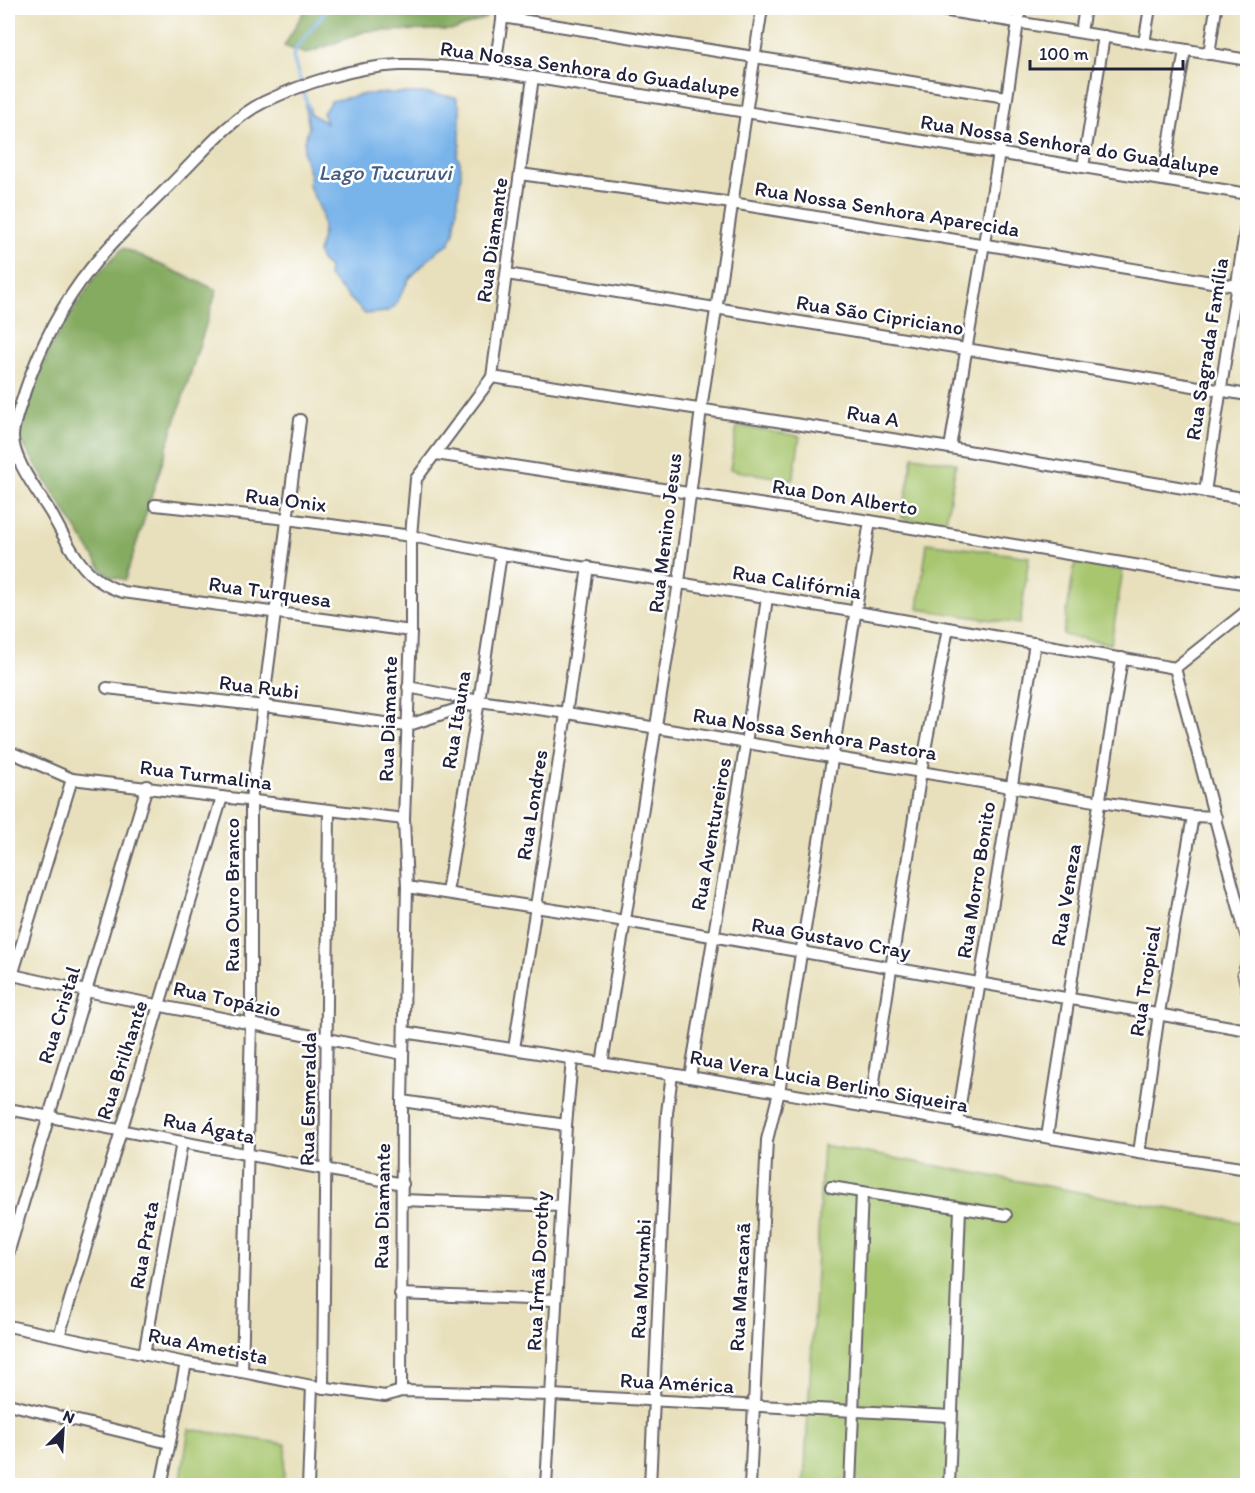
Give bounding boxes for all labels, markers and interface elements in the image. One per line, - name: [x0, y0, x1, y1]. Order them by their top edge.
- scale bar: [1030, 33, 1183, 71]
- street label: Rua Nossa Senhora do Guadalupe: [439, 35, 742, 102]
- text: 100 m: [1039, 43, 1089, 65]
- street label: Rua Nossa Senhora do Guadalupe: [919, 109, 1221, 181]
- water label: Lago Tucuruvi: [318, 159, 454, 186]
- street label: Rua Nossa Senhora Aparecida: [753, 175, 1021, 242]
- street label: Rua Diamante: [470, 176, 513, 304]
- street label: Rua Sagrada Família: [1180, 256, 1233, 442]
- street label: Rua São Cipriciano: [794, 289, 966, 340]
- street label: Rua A: [845, 399, 902, 432]
- street label: Rua Menino Jesus: [642, 451, 687, 614]
- street label: Rua Don Alberto: [770, 473, 920, 520]
- street label: Rua Onix: [244, 482, 328, 517]
- street label: Rua Califórnia: [731, 559, 863, 604]
- street label: Rua Turquesa: [207, 571, 333, 613]
- street label: Rua Diamante: [373, 656, 402, 782]
- street label: Rua Rubi: [218, 669, 300, 704]
- street label: Rua Itauna: [435, 669, 476, 771]
- street label: Rua Nossa Senhora Pastora: [691, 702, 939, 765]
- street label: Rua Londres: [510, 748, 553, 862]
- street label: Rua Turmalina: [138, 754, 274, 795]
- street label: Rua Aventureiros: [685, 756, 736, 912]
- street label: Rua Morro Bonito: [951, 799, 1000, 960]
- street label: Rua Ouro Branco: [219, 818, 244, 972]
- street label: Rua Veneza: [1045, 842, 1086, 948]
- street label: Rua Gustavo Cray: [750, 911, 913, 964]
- street label: Rua Tropical: [1123, 924, 1166, 1038]
- street label: Rua Cristal: [32, 963, 85, 1067]
- street label: Rua Topázio: [171, 975, 283, 1022]
- street label: Rua Brilhante: [90, 997, 153, 1123]
- street label: Rua Esmeralda: [294, 1032, 321, 1166]
- street label: Rua Vera Lucia Berlino Siqueira: [688, 1044, 970, 1117]
- street label: Rua Ágata: [161, 1106, 257, 1149]
- street label: Rua Diamante: [368, 1143, 395, 1269]
- street label: Rua Irmã Dorothy: [521, 1190, 554, 1352]
- street label: Rua Prata: [123, 1199, 164, 1291]
- street label: Rua Morumbi: [625, 1218, 656, 1340]
- street label: Rua Maracanã: [724, 1222, 755, 1352]
- street label: Rua Ametista: [146, 1322, 270, 1369]
- street label: Rua América: [619, 1367, 735, 1398]
- north arrow: [33, 1400, 93, 1460]
- text: N: [60, 1406, 78, 1428]

